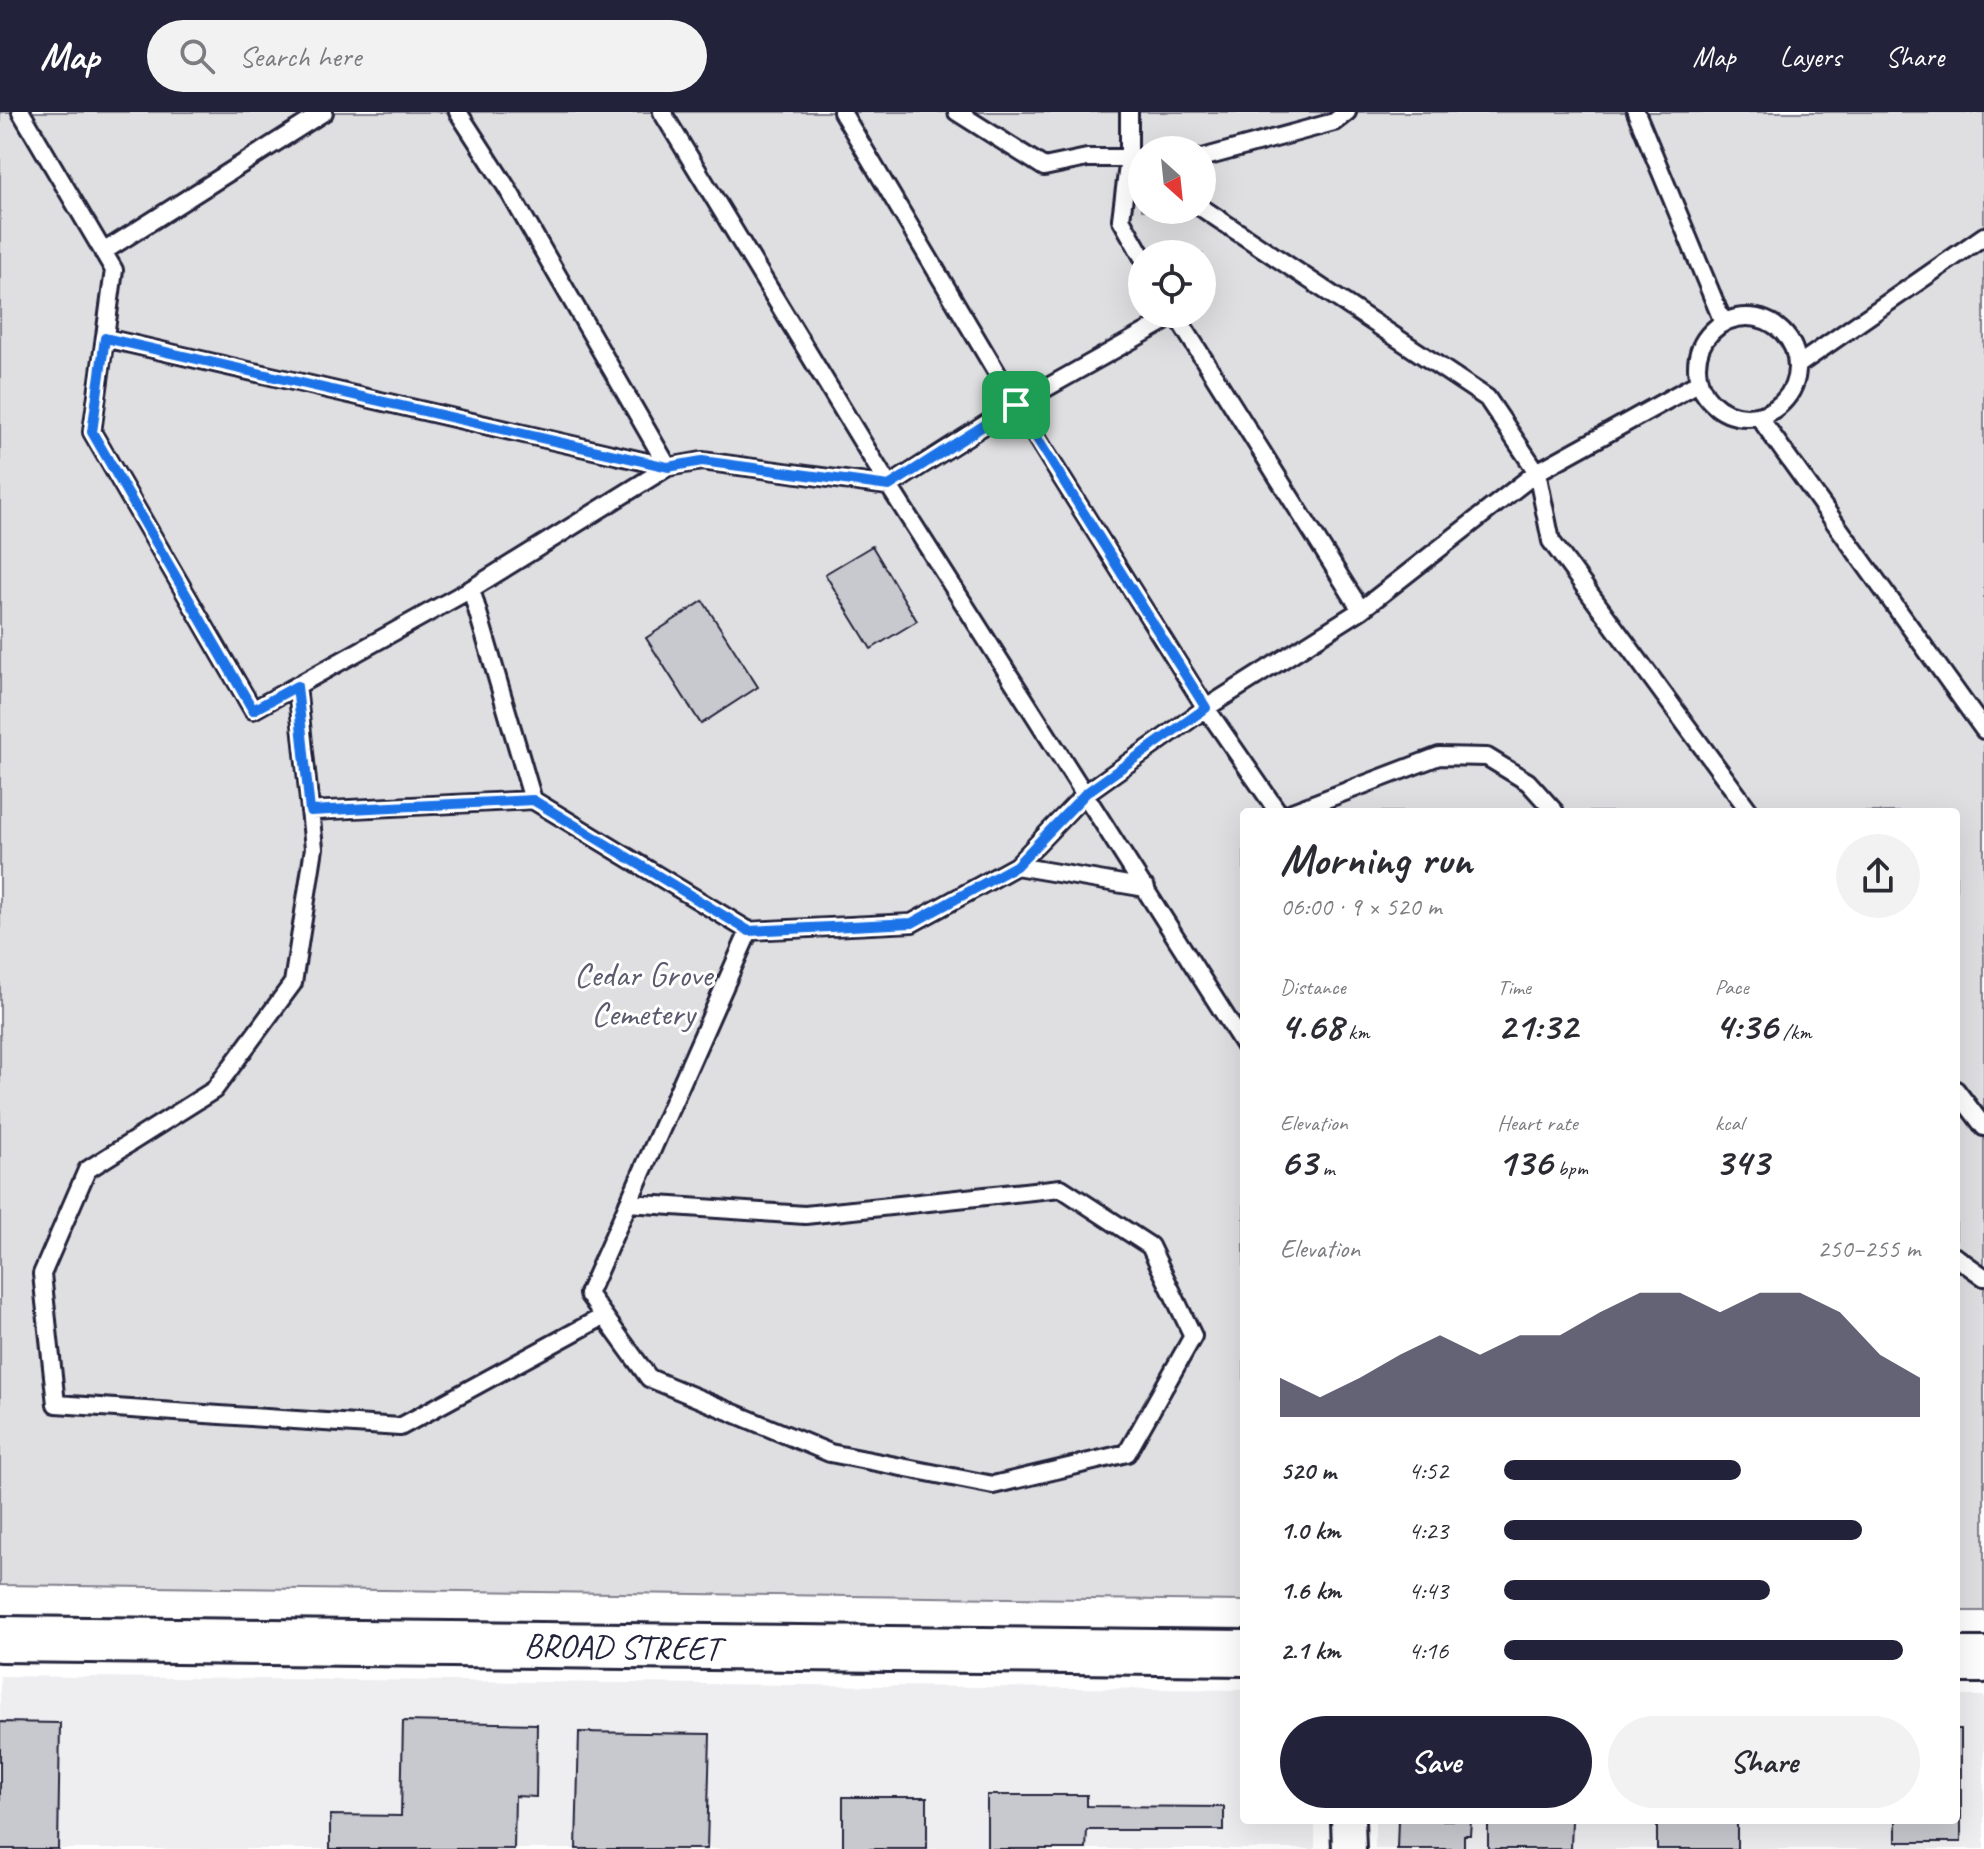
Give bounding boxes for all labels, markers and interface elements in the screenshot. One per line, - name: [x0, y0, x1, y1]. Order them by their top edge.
- search box: [147, 20, 707, 92]
- text: Map: [40, 33, 99, 80]
- icon: search: [175, 34, 219, 78]
- text: Search here: [239, 37, 361, 75]
- text: Map: [1693, 39, 1736, 74]
- text: Layers: [1780, 39, 1841, 74]
- text: Share: [1885, 39, 1944, 74]
- north arrow: [1128, 136, 1216, 224]
- map controls: [1128, 136, 1216, 328]
- button: locate: [1128, 240, 1216, 328]
- pin: [982, 371, 1050, 439]
- icon: arrive: [994, 383, 1038, 427]
- text: Morning run: [1280, 832, 1472, 887]
- button: share: [1836, 834, 1920, 918]
- text: 06:00 · 9 × 520 m: [1280, 890, 1441, 923]
- park label: Cedar Grove Cemetery: [574, 953, 715, 1035]
- text: Distance: [1280, 973, 1346, 1001]
- text: Time: [1497, 973, 1531, 1001]
- text: Pace: [1715, 973, 1749, 1001]
- text: 4.68: [1280, 1001, 1343, 1051]
- text: 21:32: [1497, 1001, 1577, 1051]
- text: 4:36: [1715, 1001, 1777, 1051]
- text: km: [1343, 1018, 1370, 1046]
- text: /km: [1777, 1018, 1812, 1046]
- text: Elevation: [1280, 1109, 1348, 1137]
- text: Heart rate: [1497, 1109, 1578, 1137]
- text: kcal: [1715, 1109, 1744, 1137]
- text: 63: [1280, 1137, 1317, 1187]
- text: 136: [1497, 1137, 1552, 1187]
- text: 343: [1715, 1137, 1769, 1187]
- text: m: [1317, 1154, 1335, 1182]
- text: bpm: [1552, 1154, 1588, 1182]
- text: Elevation: [1280, 1232, 1360, 1265]
- text: 250–255 m: [1817, 1232, 1920, 1265]
- text: 520 m: [1280, 1454, 1336, 1487]
- text: 4:52: [1408, 1454, 1448, 1487]
- text: 1.0 km: [1280, 1514, 1340, 1547]
- text: 4:23: [1408, 1514, 1448, 1547]
- text: 1.6 km: [1280, 1574, 1341, 1607]
- text: 4:43: [1408, 1574, 1448, 1607]
- street label: BROAD STREET: [524, 1623, 727, 1670]
- text: 2.1 km: [1280, 1634, 1340, 1667]
- text: 4:16: [1408, 1634, 1448, 1667]
- button: Save: [1280, 1716, 1592, 1808]
- button: Share: [1608, 1716, 1920, 1808]

